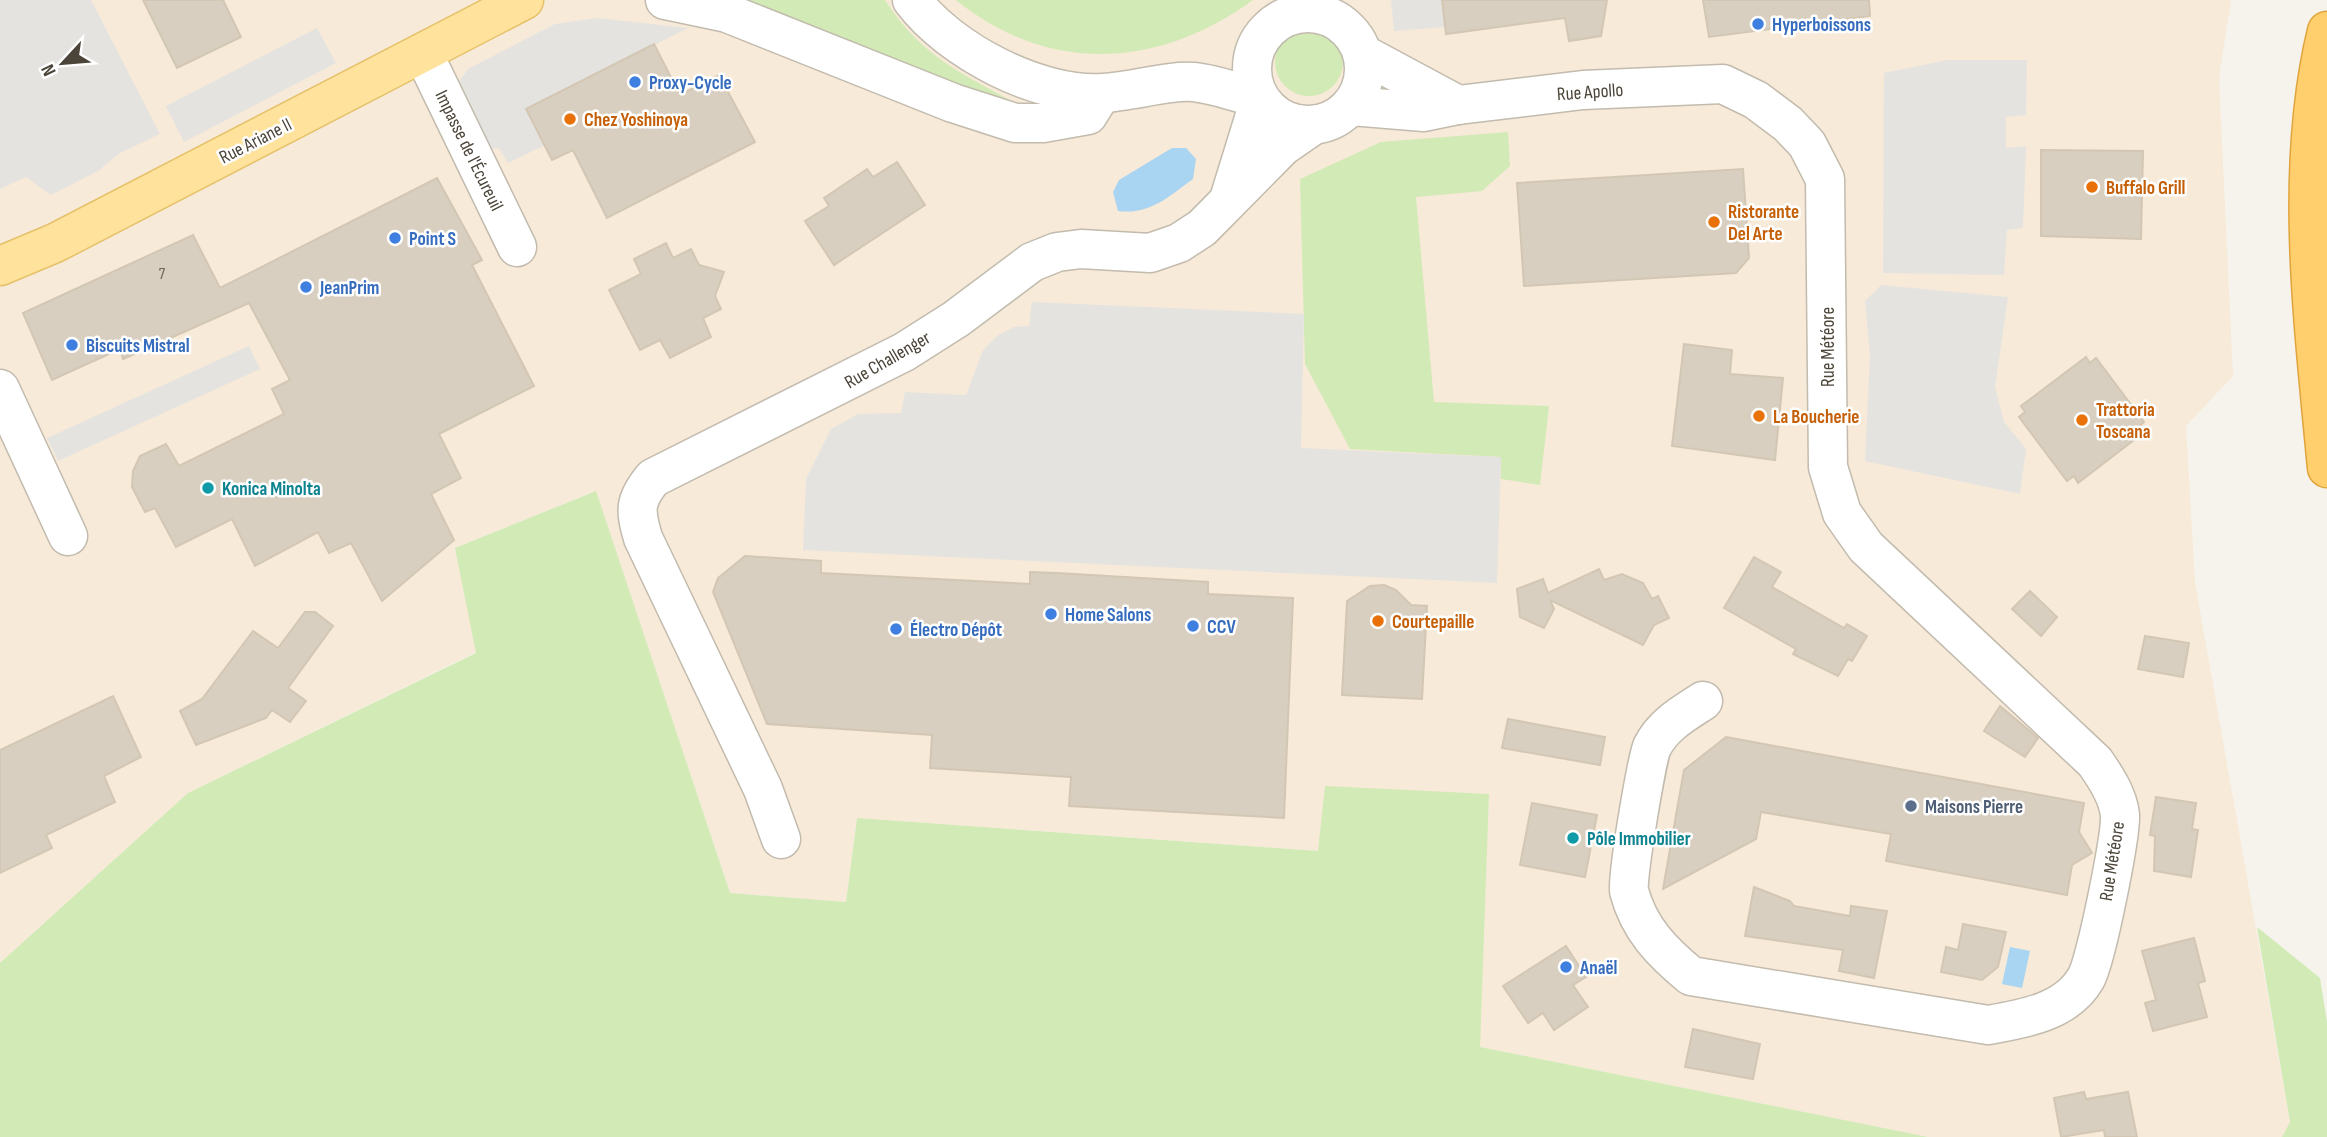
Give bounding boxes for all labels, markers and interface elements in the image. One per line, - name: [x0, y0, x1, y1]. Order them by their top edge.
- place label: Hyperboissons: [1772, 14, 1871, 37]
- marker: Hyperboissons: [1750, 16, 1766, 32]
- north arrow: [28, 28, 98, 98]
- text: N: [37, 60, 62, 79]
- place label: Proxy-Cycle: [649, 72, 732, 95]
- marker: Proxy-Cycle: [627, 74, 643, 90]
- street label: Rue Apollo: [1556, 79, 1624, 106]
- street label: Impasse de l'Écureuil: [430, 87, 508, 215]
- place label: Chez Yoshinoya: [584, 109, 688, 132]
- marker: Chez Yoshinoya: [562, 111, 578, 127]
- street label: Rue Ariane II: [215, 113, 296, 169]
- place label: Buffalo Grill: [2106, 177, 2185, 200]
- marker: Buffalo Grill: [2084, 179, 2100, 195]
- place label: Ristorante Del Arte: [1728, 201, 1799, 246]
- marker: Ristorante Del Arte: [1706, 214, 1722, 230]
- place label: Point S: [409, 228, 456, 251]
- marker: Point S: [387, 230, 403, 246]
- house number: 7: [159, 265, 166, 284]
- place label: JeanPrim: [319, 277, 379, 300]
- marker: JeanPrim: [298, 279, 314, 295]
- street label: Rue Météore: [1817, 307, 1840, 387]
- street label: Rue Challenger: [841, 326, 935, 394]
- place label: Biscuits Mistral: [86, 335, 190, 358]
- marker: Biscuits Mistral: [64, 337, 80, 353]
- place label: Trattoria Toscana: [2096, 399, 2155, 444]
- place label: La Boucherie: [1773, 406, 1859, 429]
- marker: La Boucherie: [1751, 408, 1767, 424]
- marker: Trattoria Toscana: [2074, 412, 2090, 428]
- place label: Konica Minolta: [222, 478, 321, 501]
- marker: Konica Minolta: [200, 480, 216, 496]
- place label: Home Salons: [1065, 604, 1151, 627]
- marker: Home Salons: [1043, 606, 1059, 622]
- place label: Courtepaille: [1392, 611, 1474, 634]
- marker: Courtepaille: [1370, 613, 1386, 629]
- place label: CCV: [1207, 616, 1236, 639]
- marker: CCV: [1185, 618, 1201, 634]
- place label: Électro Dépôt: [910, 619, 1002, 642]
- marker: Électro Dépôt: [888, 621, 904, 637]
- place label: Maisons Pierre: [1925, 796, 2023, 819]
- marker: Maisons Pierre: [1903, 798, 1919, 814]
- street label: Rue Météore: [2095, 820, 2130, 903]
- place label: Pôle Immobilier: [1587, 828, 1691, 851]
- marker: Pôle Immobilier: [1565, 830, 1581, 846]
- place label: Anaël: [1579, 957, 1617, 980]
- marker: Anaël: [1558, 959, 1574, 975]

